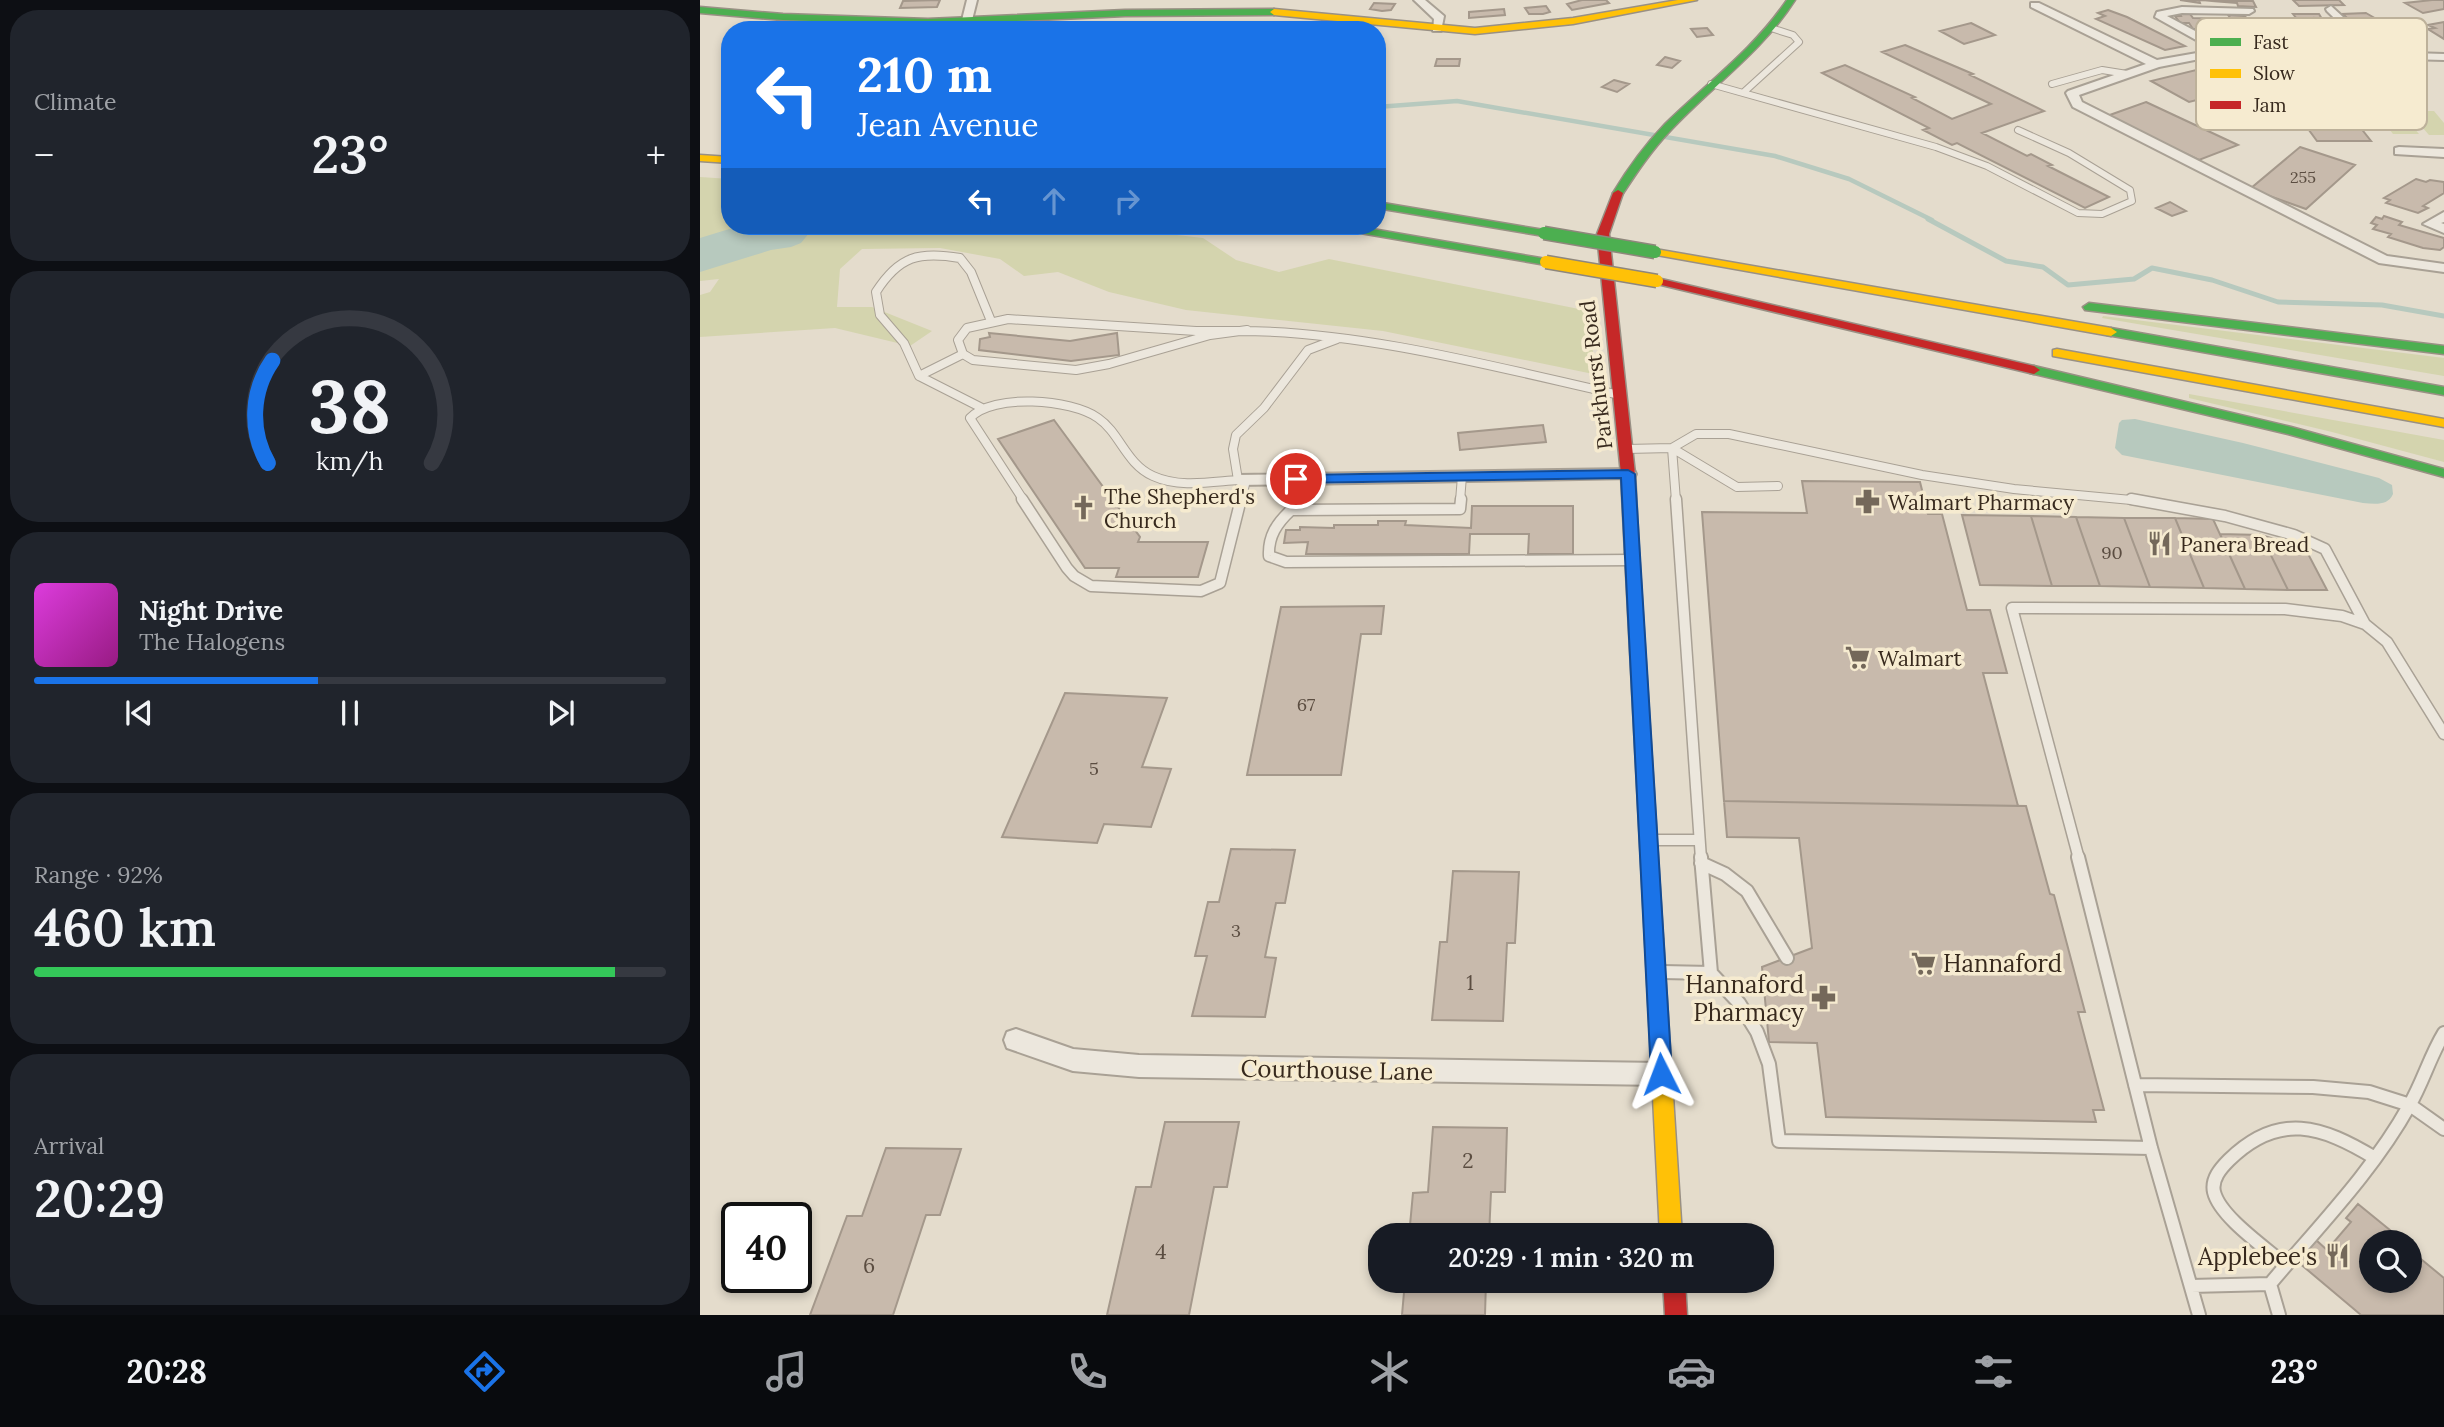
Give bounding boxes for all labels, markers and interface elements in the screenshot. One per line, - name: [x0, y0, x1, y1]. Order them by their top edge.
- legend: [2196, 18, 2427, 130]
- text: Fast: [2253, 30, 2289, 54]
- text: 210 m: [857, 43, 992, 105]
- icon: left: [742, 49, 833, 140]
- text: Slow: [2253, 61, 2296, 85]
- text: Climate: [34, 87, 116, 116]
- text: Jam: [2252, 93, 2287, 117]
- text: Jean Avenue: [857, 104, 1039, 145]
- text: 23°: [312, 121, 388, 187]
- text: −: [34, 131, 54, 179]
- text: +: [646, 131, 666, 179]
- house number: 255: [2290, 167, 2316, 187]
- icon: left: [962, 182, 1000, 220]
- icon: ahead: [1035, 182, 1073, 220]
- icon: right: [1108, 182, 1146, 220]
- street label: Parkhurst Road: [1573, 299, 1619, 451]
- text: 38: [309, 360, 391, 453]
- text: km/h: [316, 444, 384, 476]
- pin: [1266, 449, 1326, 509]
- icon: arrive: [1277, 460, 1315, 498]
- place label: The Shepherd's Church: [1104, 483, 1255, 534]
- pharmacy icon: Walmart Pharmacy: [1854, 488, 1882, 516]
- place label: Walmart Pharmacy: [1888, 489, 2074, 516]
- church icon: The Shepherd's Church: [1070, 494, 1098, 522]
- restaurant icon: Panera Bread: [2146, 530, 2174, 558]
- place label: Panera Bread: [2180, 531, 2309, 558]
- house number: 90: [2101, 541, 2123, 564]
- text: Night Drive: [139, 594, 283, 627]
- text: The Halogens: [139, 627, 285, 656]
- supermarket icon: Walmart: [1844, 644, 1872, 672]
- place label: Walmart: [1878, 645, 1962, 672]
- house number: 67: [1297, 693, 1315, 716]
- icon: previous: [120, 694, 158, 732]
- icon: pause: [331, 694, 369, 732]
- icon: next: [542, 694, 580, 732]
- house number: 5: [1089, 757, 1099, 780]
- text: Range · 92%: [34, 860, 163, 889]
- text: 460 km: [34, 894, 216, 960]
- house number: 3: [1231, 919, 1241, 942]
- place label: Hannaford: [1943, 948, 2062, 979]
- supermarket icon: Hannaford: [1909, 949, 1937, 977]
- house number: 1: [1466, 969, 1474, 996]
- place label: Hannaford Pharmacy: [1685, 969, 1804, 1028]
- pharmacy icon: Hannaford Pharmacy: [1810, 984, 1838, 1012]
- position arrow: [1624, 1037, 1698, 1111]
- street label: Courthouse Lane: [1240, 1053, 1434, 1087]
- text: Arrival: [34, 1131, 104, 1160]
- house number: 2: [1462, 1147, 1474, 1174]
- text: 20:29: [34, 1165, 165, 1231]
- speed limit sign: 40: [721, 1202, 812, 1293]
- map controls: [2359, 1230, 2422, 1293]
- button: search: [2359, 1230, 2422, 1293]
- house number: 4: [1155, 1238, 1167, 1265]
- text: 20:29 · 1 min · 320 m: [1448, 1241, 1694, 1274]
- place label: Applebee's: [2197, 1241, 2317, 1272]
- restaurant icon: Applebee's: [2323, 1242, 2351, 1270]
- house number: 6: [863, 1252, 875, 1279]
- icon: directions: [460, 1347, 509, 1396]
- icon: music: [762, 1347, 811, 1396]
- icon: phone: [1063, 1347, 1112, 1396]
- icon: climate: [1365, 1347, 1414, 1396]
- icon: car: [1667, 1347, 1716, 1396]
- icon: filters: [1969, 1347, 2018, 1396]
- text: 20:28: [126, 1351, 207, 1392]
- text: 23°: [2270, 1351, 2318, 1392]

